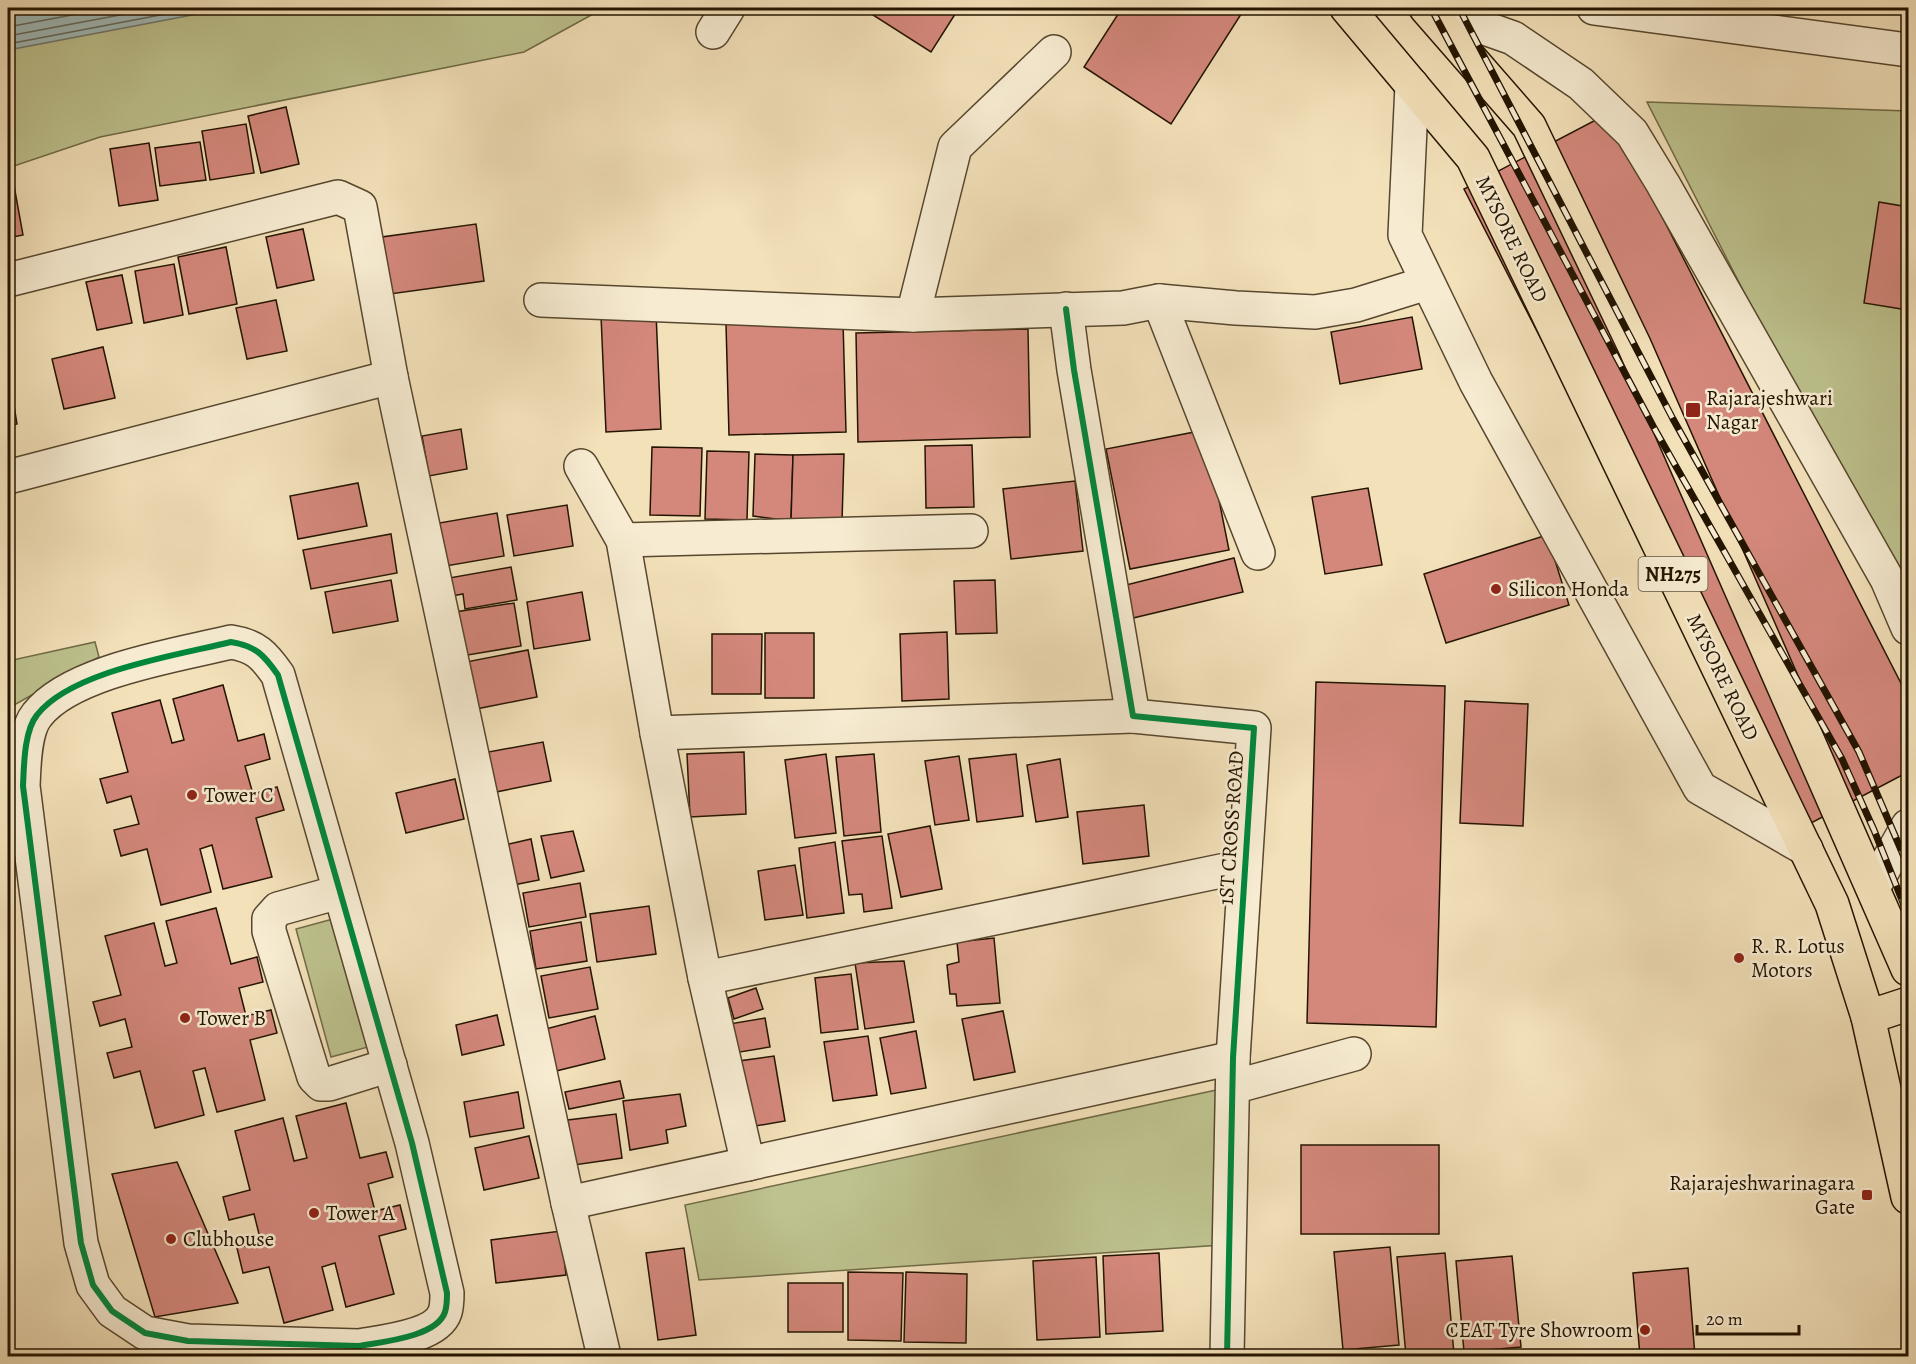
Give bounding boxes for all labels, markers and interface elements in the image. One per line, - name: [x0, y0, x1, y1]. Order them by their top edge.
- street label: MYSORE ROAD: [1469, 171, 1555, 307]
- place label: Rajarajeshwari Nagar: [1706, 384, 1833, 436]
- marker: Rajarajeshwari Nagar: [1684, 401, 1702, 419]
- road number: NH275: [1638, 557, 1708, 591]
- place label: Silicon Honda: [1508, 575, 1629, 603]
- marker: Silicon Honda: [1489, 582, 1503, 596]
- street label: MYSORE ROAD: [1680, 609, 1766, 745]
- street label: 1ST CROSS ROAD: [1212, 750, 1250, 906]
- place label: Tower C: [204, 781, 274, 809]
- marker: Tower C: [185, 788, 199, 802]
- place label: R. R. Lotus Motors: [1751, 932, 1845, 984]
- marker: R. R. Lotus Motors: [1732, 951, 1746, 965]
- place label: Tower B: [197, 1004, 266, 1032]
- marker: Tower B: [178, 1011, 192, 1025]
- place label: Rajarajeshwarinagara Gate: [1669, 1169, 1855, 1221]
- marker: Rajarajeshwarinagara Gate: [1860, 1188, 1874, 1202]
- place label: Tower A: [326, 1199, 395, 1227]
- marker: Tower A: [307, 1206, 321, 1220]
- place label: Clubhouse: [183, 1225, 274, 1253]
- marker: Clubhouse: [164, 1232, 178, 1246]
- scale bar: [1697, 1298, 1799, 1336]
- text: 20 m: [1706, 1307, 1743, 1331]
- place label: CEAT Tyre Showroom: [1446, 1316, 1633, 1344]
- marker: CEAT Tyre Showroom: [1638, 1323, 1652, 1337]

